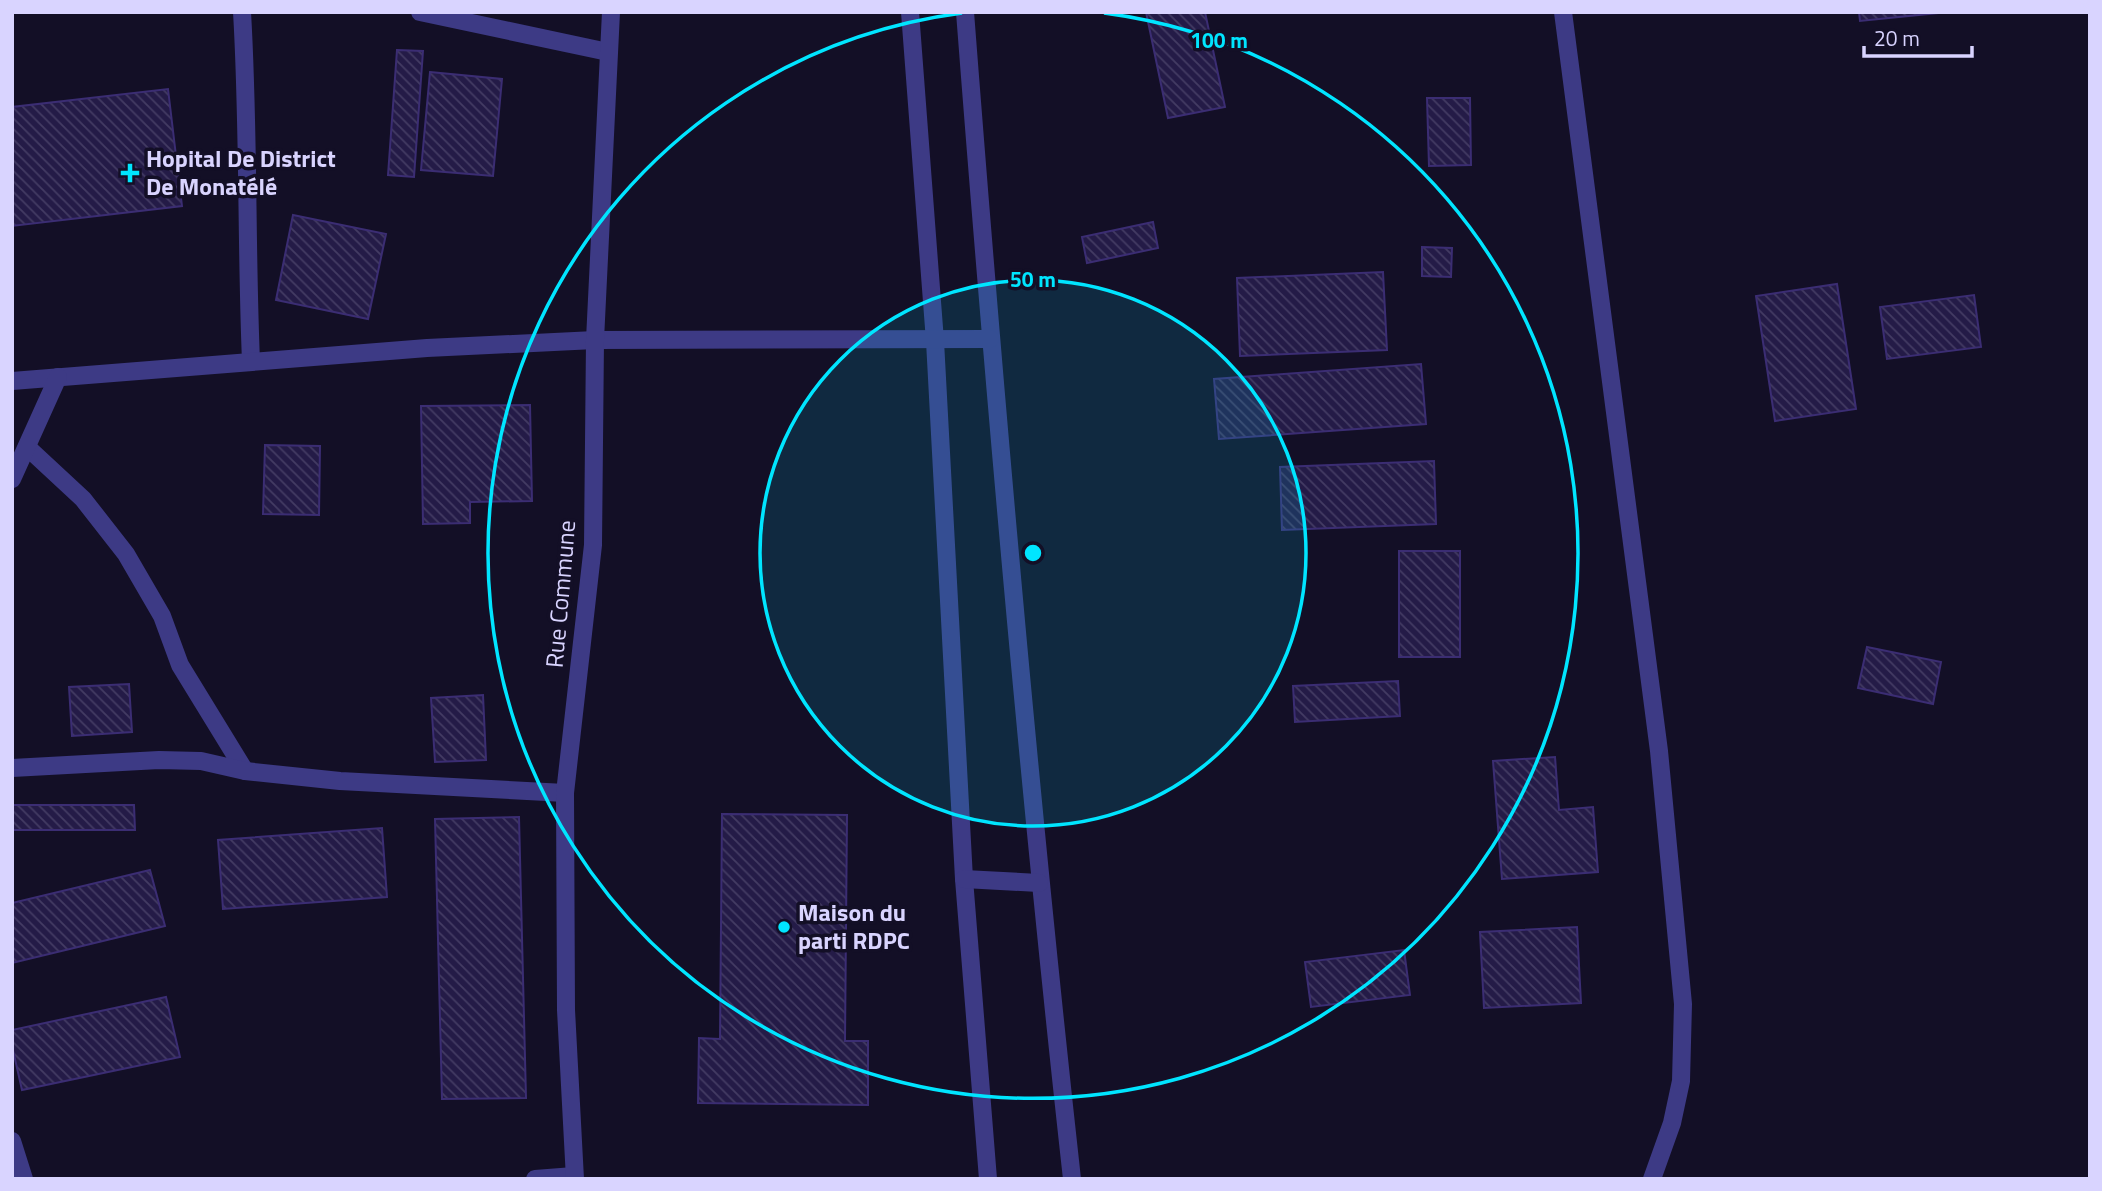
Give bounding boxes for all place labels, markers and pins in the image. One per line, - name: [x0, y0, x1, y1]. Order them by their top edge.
- place label: Hopital De District De Monatélé: [146, 140, 336, 204]
- marker: Hopital De District De Monatélé: [120, 163, 140, 183]
- centre of rings: [1021, 541, 1045, 565]
- place label: Maison du parti RDPC: [798, 894, 910, 958]
- marker: Maison du parti RDPC: [776, 919, 792, 935]

